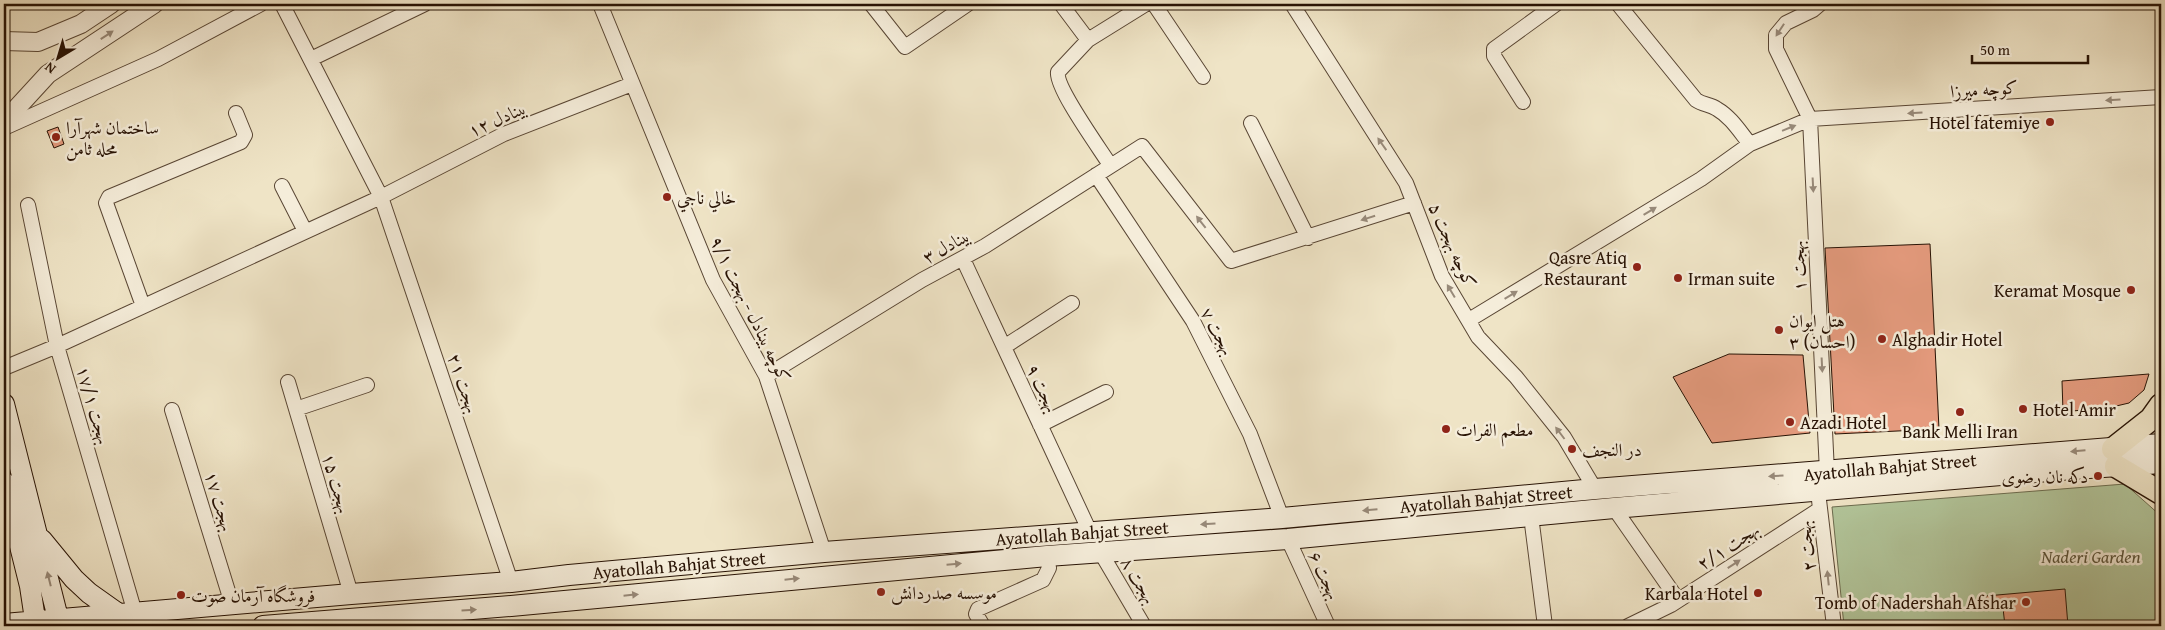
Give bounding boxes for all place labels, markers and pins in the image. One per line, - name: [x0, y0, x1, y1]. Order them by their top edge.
- place label: Hotel fatemiye: [1929, 109, 2040, 136]
- place label: ساختمان شهرآرا محله ثامن: [66, 114, 159, 162]
- marker: Hotel fatemiye: [2044, 116, 2056, 128]
- marker: ساختمان شهرآرا محله ثامن: [50, 131, 62, 143]
- place label: خالي ناجي: [677, 184, 736, 213]
- marker: خالي ناجي: [661, 191, 673, 203]
- place label: Qasre Atiq Restaurant: [1544, 244, 1628, 292]
- marker: Qasre Atiq Restaurant: [1631, 261, 1643, 273]
- place label: Irman suite: [1688, 265, 1775, 292]
- marker: Irman suite: [1672, 272, 1684, 284]
- place label: Keramat Mosque: [1994, 277, 2121, 304]
- marker: Keramat Mosque: [2125, 284, 2137, 296]
- place label: هتل ایوان ۳ (احسان): [1789, 307, 1855, 355]
- marker: هتل ایوان ۳ (احسان): [1773, 324, 1785, 336]
- place label: Alghadir Hotel: [1892, 326, 2003, 353]
- marker: Alghadir Hotel: [1876, 333, 1888, 345]
- place label: Hotel Amir: [2033, 396, 2117, 423]
- marker: Hotel Amir: [2017, 403, 2029, 415]
- marker: Bank Melli Iran: [1954, 406, 1966, 418]
- place label: Azadi Hotel: [1800, 409, 1887, 436]
- place label: مطعم الفرات: [1456, 416, 1533, 447]
- marker: Azadi Hotel: [1784, 416, 1796, 428]
- place label: Bank Melli Iran: [1902, 418, 2018, 445]
- marker: مطعم الفرات: [1440, 423, 1452, 435]
- place label: در النجف: [1582, 436, 1642, 463]
- marker: در النجف: [1566, 443, 1578, 455]
- place label: دکه نان رضوی: [2002, 463, 2088, 490]
- marker: دکه نان رضوی: [2092, 470, 2104, 482]
- place label: موسسه صدردانش: [891, 579, 997, 606]
- place label: Karbala Hotel: [1645, 580, 1748, 607]
- place label: فروشگاه آرمان صوت: [191, 582, 315, 609]
- marker: موسسه صدردانش: [875, 586, 887, 598]
- marker: Karbala Hotel: [1752, 587, 1764, 599]
- marker: فروشگاه آرمان صوت: [175, 589, 187, 601]
- place label: Tomb of Nadershah Afshar: [1815, 589, 2017, 616]
- marker: Tomb of Nadershah Afshar: [2020, 596, 2032, 608]

